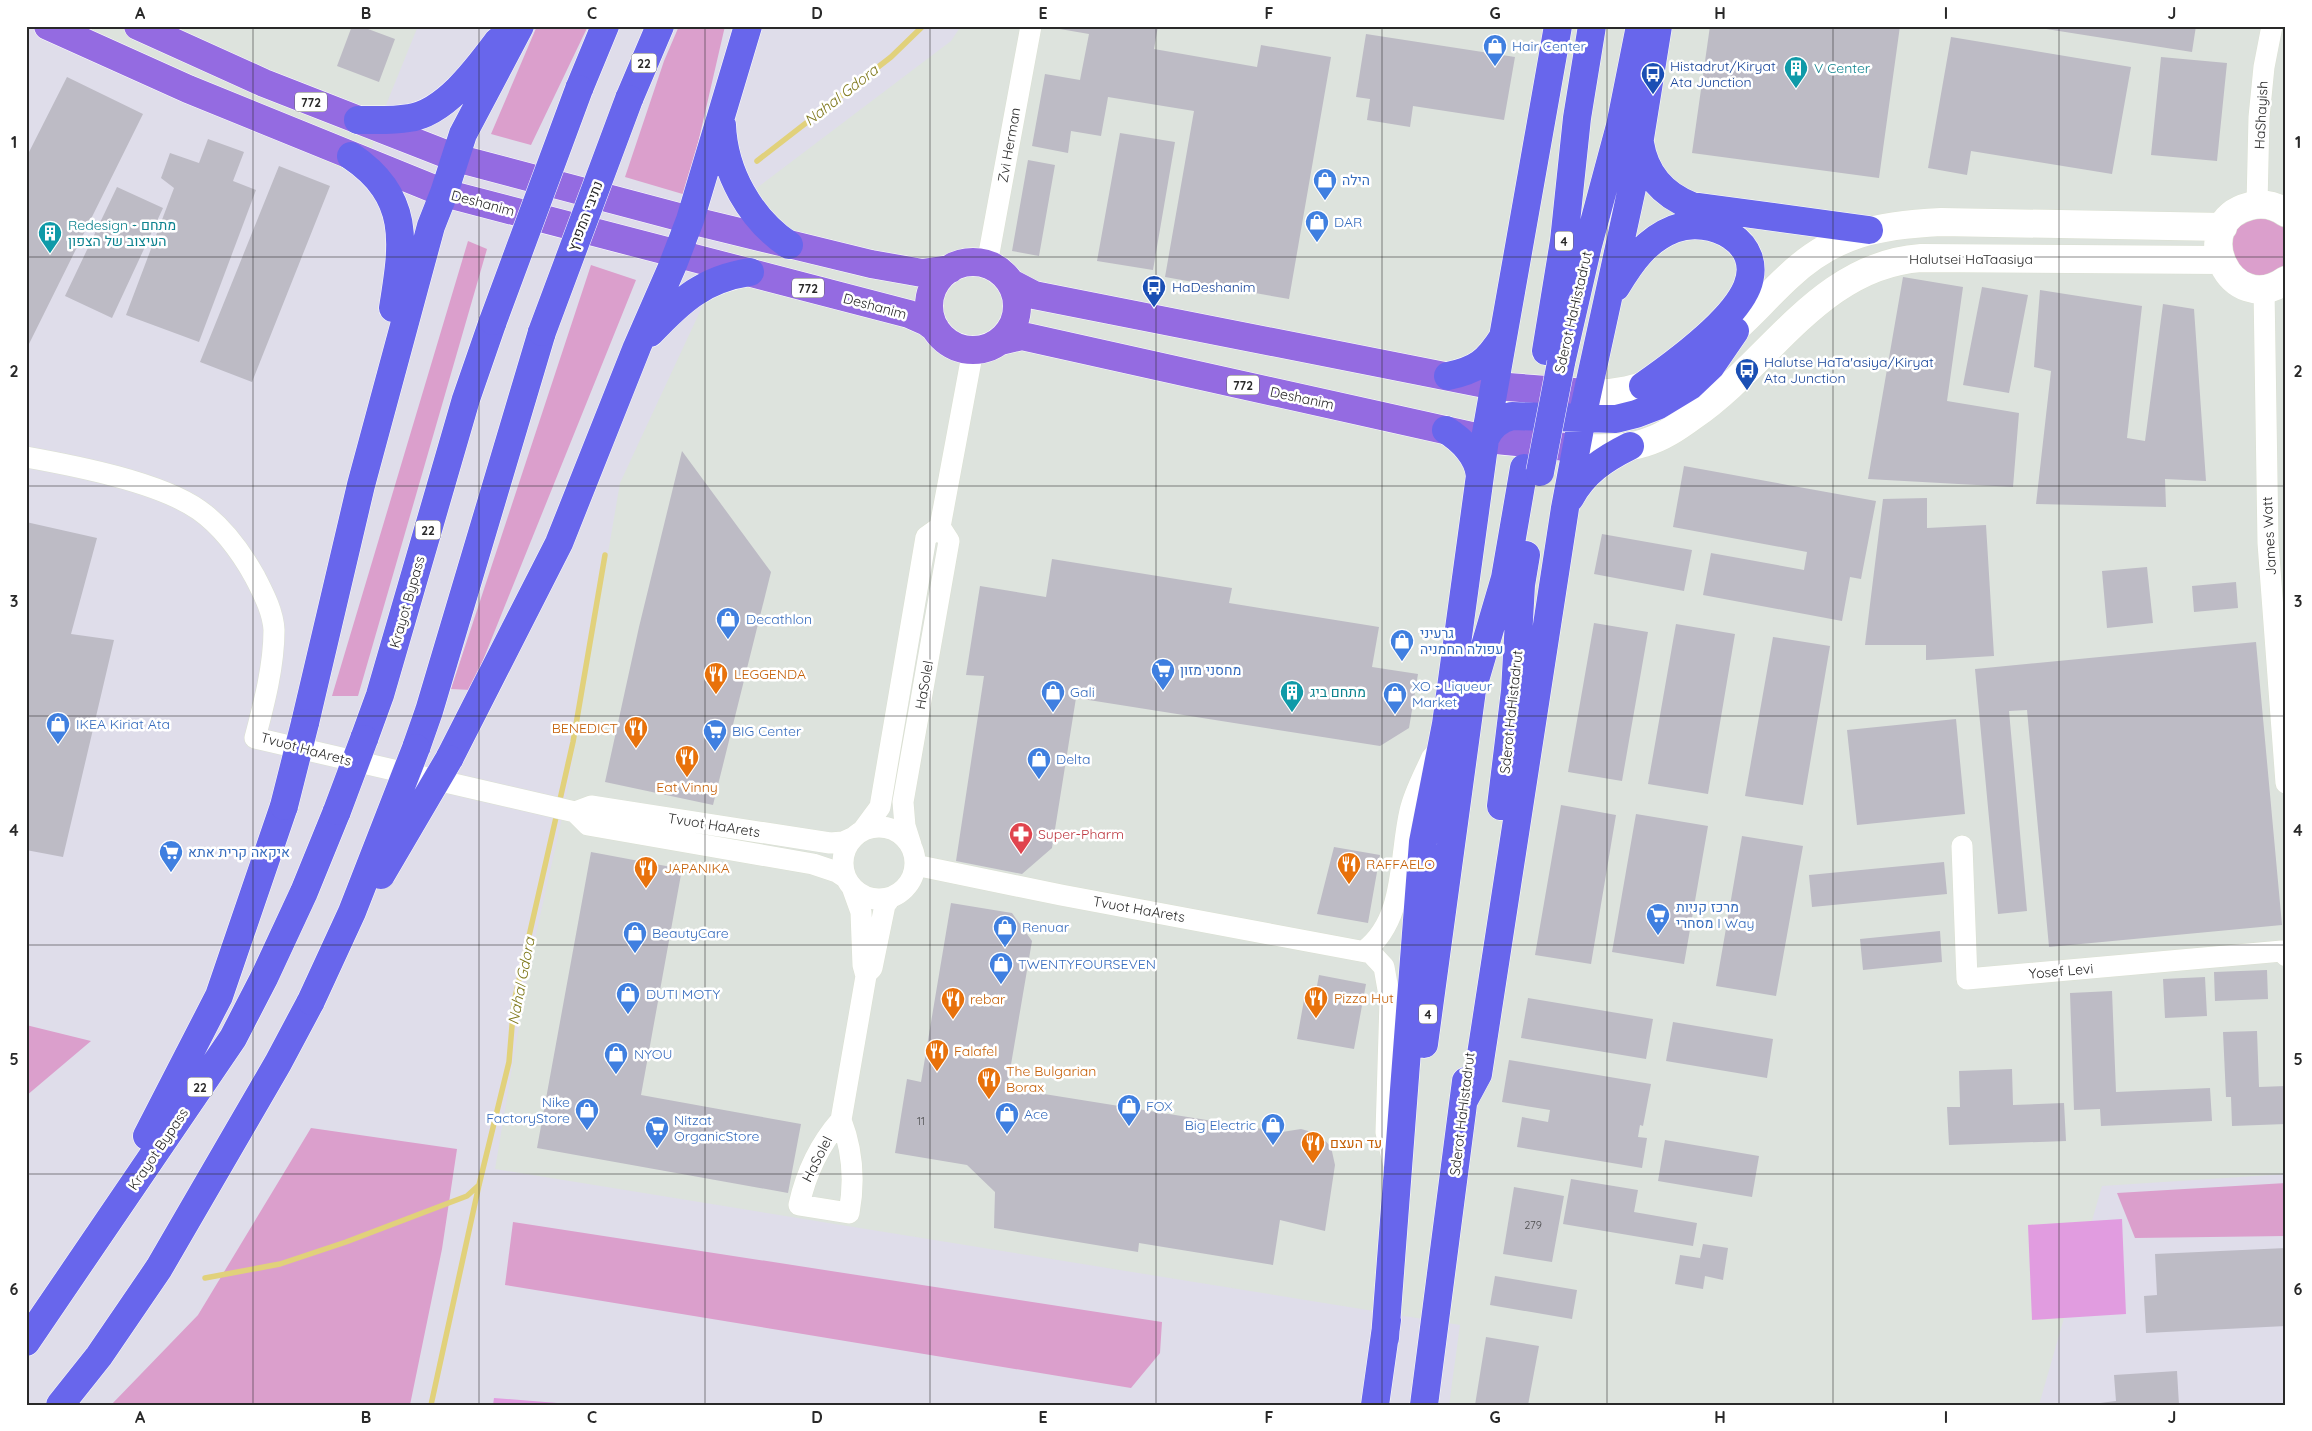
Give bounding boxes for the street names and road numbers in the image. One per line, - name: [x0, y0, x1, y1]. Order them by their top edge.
- road number: 22: [632, 54, 656, 72]
- street label: HaShayish: [2250, 80, 2272, 150]
- road number: 772: [295, 92, 327, 111]
- street label: Zvi Herman: [994, 106, 1024, 184]
- street label: נתיבי המפרץ: [563, 178, 607, 254]
- street label: Deshanim: [449, 186, 517, 220]
- road number: 4: [1555, 232, 1573, 250]
- street label: Sderot HaHistadrut: [1550, 249, 1596, 375]
- street label: Halutsei HaTaasiya: [1909, 250, 2033, 268]
- road number: 772: [792, 278, 824, 298]
- street label: Deshanim: [841, 289, 909, 323]
- road number: 772: [1227, 376, 1259, 394]
- street label: Deshanim: [1268, 382, 1336, 414]
- street label: James Watt: [2258, 496, 2280, 576]
- road number: 22: [416, 520, 440, 540]
- street label: Krayot Bypass: [385, 554, 429, 650]
- street label: Sderot HaHistadrut: [1496, 649, 1526, 775]
- street label: HaSolel: [911, 659, 937, 711]
- street label: Tvuot HaArets: [259, 728, 353, 770]
- street label: Tvuot HaArets: [667, 809, 761, 841]
- street label: Tvuot HaArets: [1092, 892, 1186, 926]
- street label: Yosef Levi: [2028, 959, 2094, 983]
- road number: 4: [1419, 1004, 1437, 1024]
- street label: Sderot HaHistadrut: [1445, 1051, 1479, 1177]
- road number: 22: [188, 1078, 212, 1096]
- street label: Krayot Bypass: [124, 1105, 192, 1193]
- street label: HaSolel: [798, 1133, 836, 1185]

